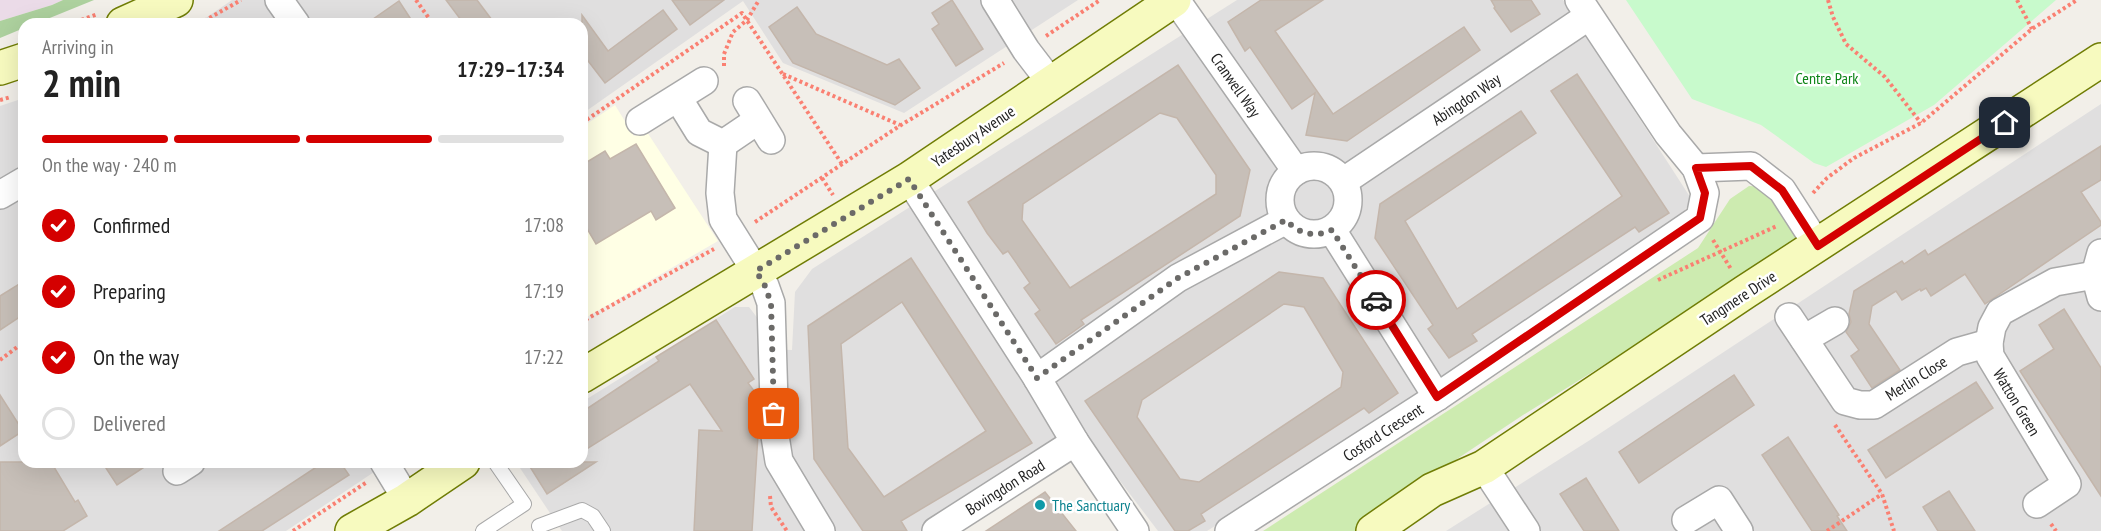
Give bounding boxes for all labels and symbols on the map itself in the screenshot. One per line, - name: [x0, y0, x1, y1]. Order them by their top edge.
- street label: Cranwell Way: [1207, 49, 1265, 121]
- park label: Centre Park: [1795, 68, 1859, 88]
- street label: Abingdon Way: [1428, 69, 1504, 129]
- pin: [1979, 97, 2030, 148]
- street label: Yatesbury Avenue: [927, 101, 1019, 171]
- street label: Tangmere Drive: [1696, 266, 1780, 330]
- courier: [1346, 270, 1406, 330]
- street label: Merlin Close: [1882, 351, 1950, 405]
- street label: Watton Green: [1989, 365, 2045, 439]
- pin: [748, 388, 799, 439]
- street label: Cosford Crescent: [1339, 398, 1427, 465]
- street label: Bovingdon Road: [962, 455, 1048, 519]
- place label: The Sanctuary: [1052, 495, 1130, 515]
- marker: The Sanctuary: [1033, 498, 1047, 512]

